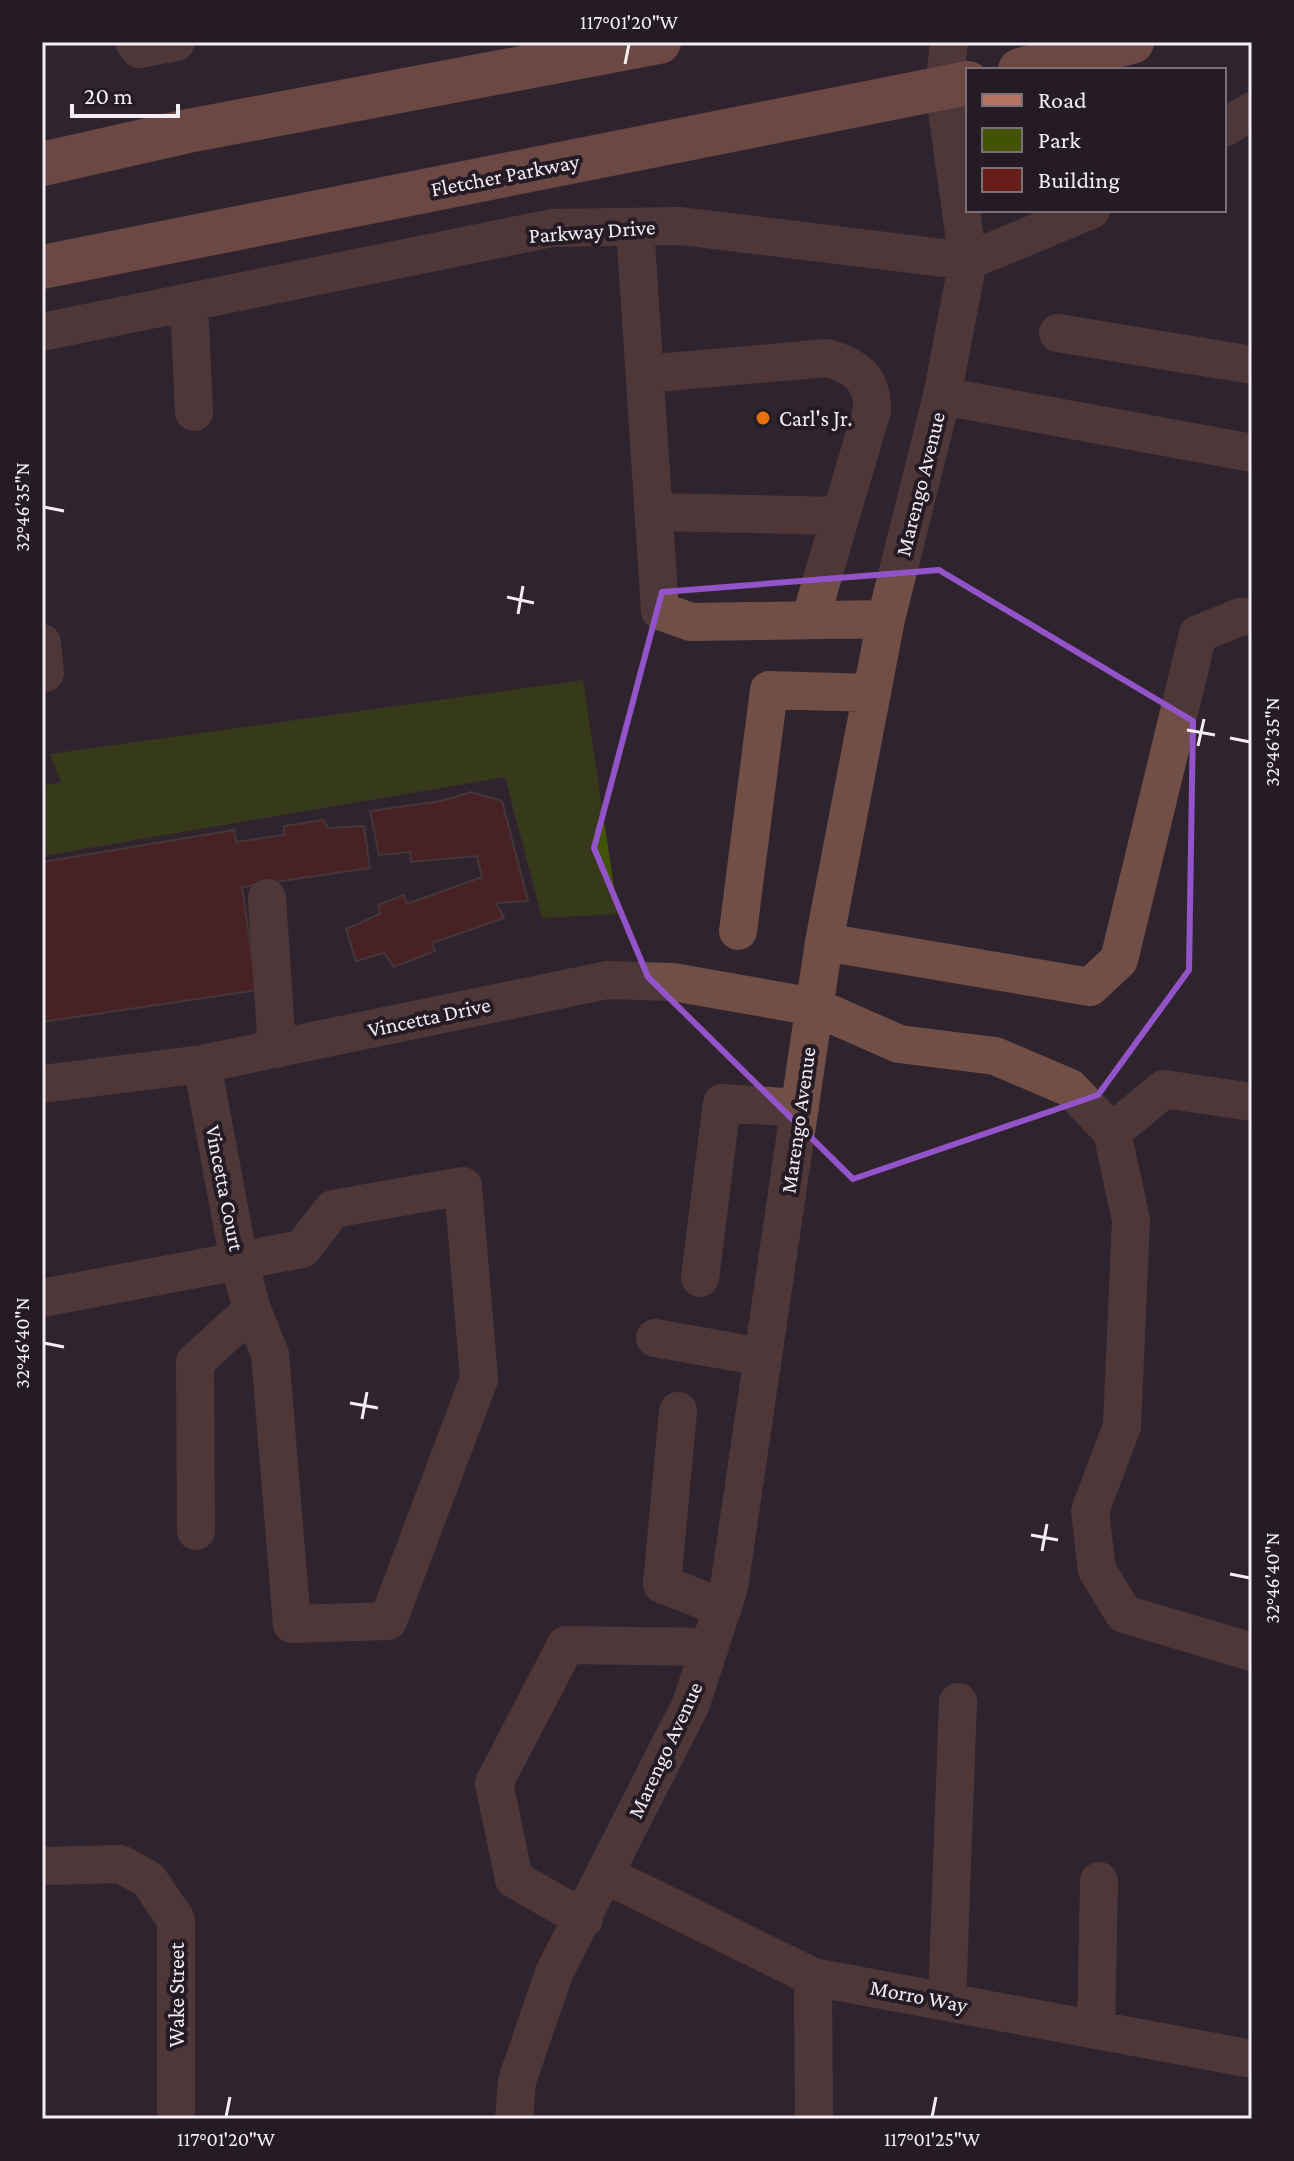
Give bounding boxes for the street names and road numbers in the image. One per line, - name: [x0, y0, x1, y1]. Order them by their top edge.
- street label: Fletcher Parkway: [429, 148, 582, 202]
- street label: Parkway Drive: [528, 214, 656, 248]
- street label: Marengo Avenue: [890, 409, 950, 559]
- street label: Vincetta Drive: [365, 992, 493, 1042]
- street label: Marengo Avenue: [775, 1045, 821, 1195]
- street label: Vincetta Court: [201, 1123, 250, 1254]
- street label: Marengo Avenue: [622, 1678, 708, 1822]
- street label: Wake Street: [164, 1942, 189, 2048]
- street label: Morro Way: [868, 1974, 971, 2018]

